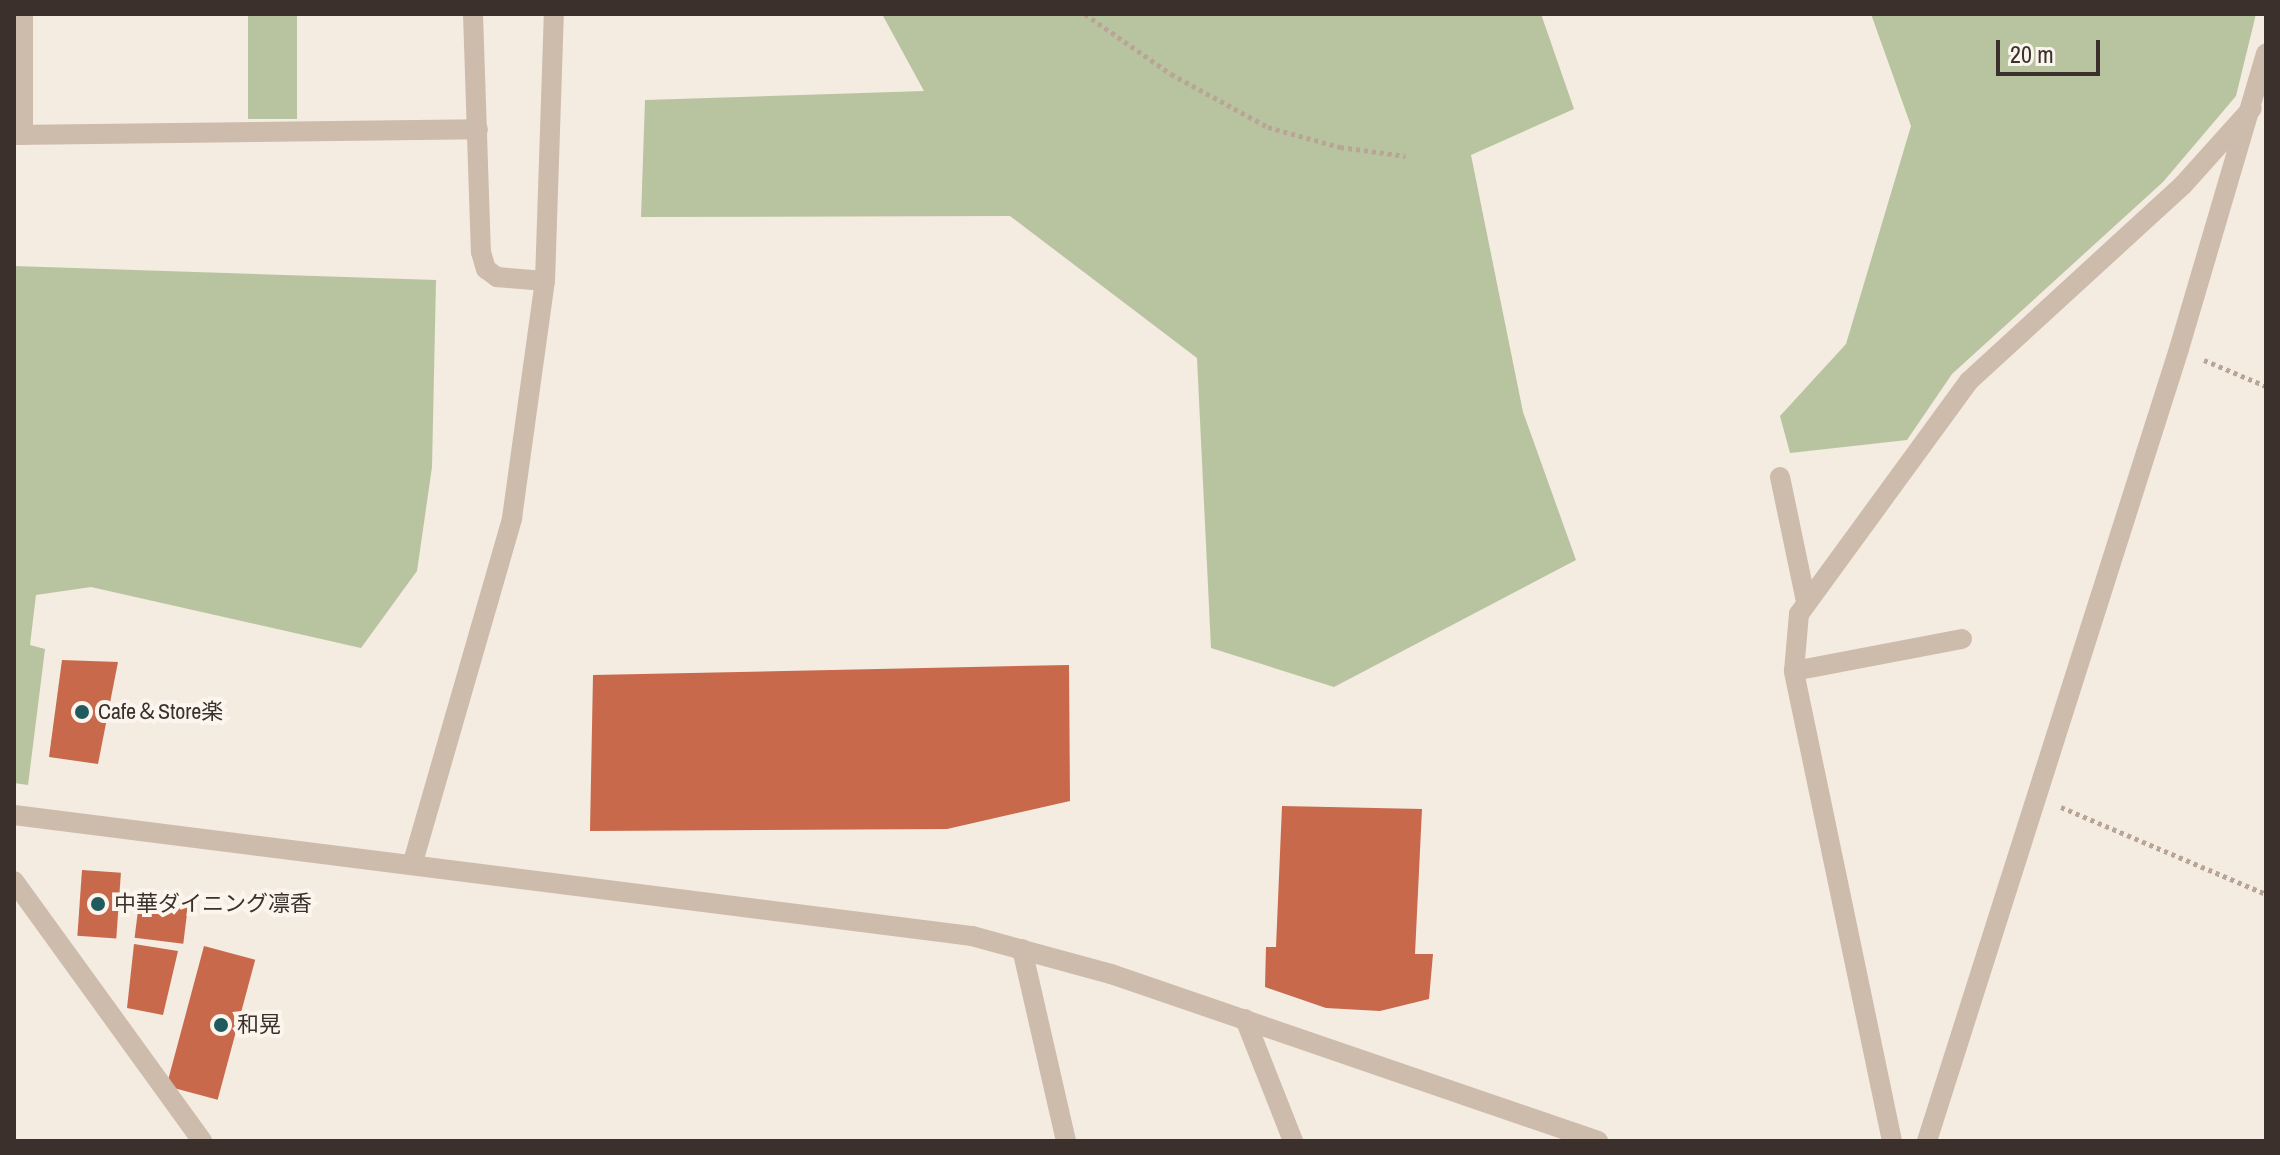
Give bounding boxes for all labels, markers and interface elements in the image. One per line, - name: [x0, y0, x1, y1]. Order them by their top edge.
- scale bar: [2000, 24, 2104, 74]
- text: 20 m: [2010, 38, 2054, 70]
- place label: Cafe＆Store楽: [98, 699, 223, 725]
- marker: Cafe＆Store楽: [73, 703, 91, 721]
- place label: 中華ダイニング凛香: [114, 891, 312, 917]
- marker: 中華ダイニング凛香: [89, 895, 107, 913]
- place label: 和晃: [237, 1012, 281, 1038]
- marker: 和晃: [212, 1016, 230, 1034]

